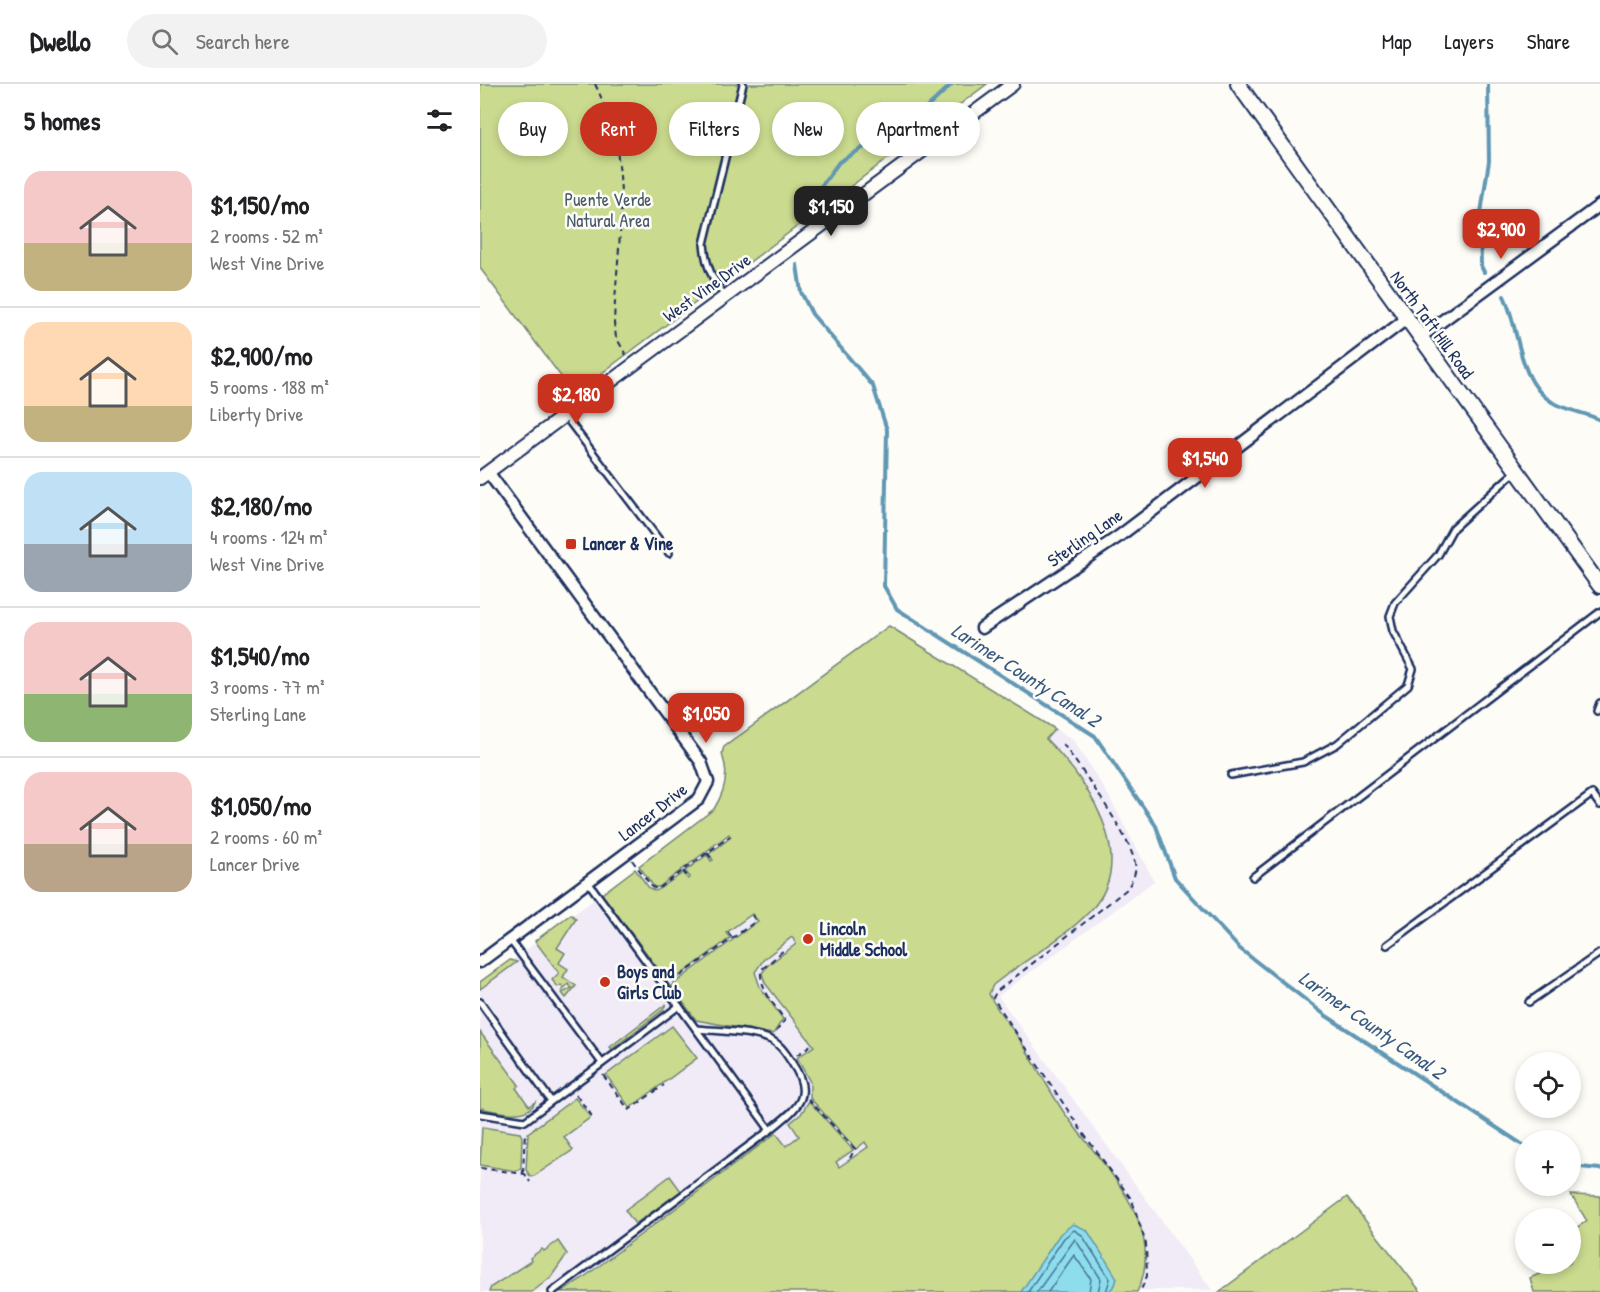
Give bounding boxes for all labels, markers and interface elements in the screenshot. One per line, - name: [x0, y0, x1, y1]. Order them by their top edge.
- search box: [127, 14, 547, 68]
- text: Dwello: [30, 22, 91, 60]
- icon: search: [148, 25, 181, 58]
- text: Search here: [196, 26, 290, 56]
- text: Map: [1382, 27, 1411, 56]
- text: Layers: [1444, 27, 1494, 56]
- text: Share: [1527, 27, 1570, 56]
- chip: Buy: [498, 102, 568, 156]
- chip: Rent: [580, 102, 657, 156]
- chip: Filters: [669, 102, 760, 156]
- chip: New: [772, 102, 844, 156]
- chip: Apartment: [856, 102, 980, 156]
- text: 5 homes: [24, 103, 100, 138]
- icon: filters: [423, 104, 456, 137]
- pin: $1,150: [782, 186, 880, 237]
- text: $1,150/mo: [210, 187, 309, 222]
- park label: Puente Verde Natural Area: [564, 187, 652, 233]
- text: $1,150: [808, 192, 854, 219]
- icon: home: [72, 195, 144, 267]
- pin: $2,900: [1452, 209, 1550, 260]
- text: $2,900: [1477, 215, 1525, 242]
- text: 2 rooms · 52 m²: [210, 222, 323, 249]
- street label: West Vine Drive: [658, 247, 756, 328]
- text: West Vine Drive: [210, 249, 324, 276]
- street label: North Taft Hill Road: [1385, 266, 1480, 384]
- text: $2,900/mo: [210, 338, 313, 373]
- icon: home: [72, 346, 144, 418]
- text: 5 rooms · 188 m²: [210, 373, 329, 400]
- pin: $2,180: [527, 374, 625, 425]
- text: $2,180: [552, 380, 600, 407]
- text: Liberty Drive: [210, 400, 303, 427]
- pin: $1,540: [1156, 438, 1254, 489]
- text: $1,540: [1182, 444, 1228, 471]
- text: $2,180/mo: [210, 488, 312, 523]
- icon: home: [72, 496, 144, 568]
- street label: Sterling Lane: [1042, 502, 1127, 573]
- text: 4 rooms · 124 m²: [210, 523, 327, 550]
- place label: Lancer & Vine: [583, 531, 674, 556]
- marker: Lancer & Vine: [564, 537, 578, 551]
- text: West Vine Drive: [210, 550, 324, 577]
- water label: Larimer County Canal 2: [946, 616, 1107, 735]
- text: $1,540/mo: [210, 638, 309, 673]
- icon: home: [72, 646, 144, 718]
- text: 3 rooms · 77 m²: [210, 673, 324, 700]
- pin: $1,050: [657, 693, 755, 744]
- text: $1,050: [682, 699, 730, 726]
- text: Sterling Lane: [210, 700, 306, 727]
- street label: Lancer Drive: [613, 777, 692, 846]
- text: $1,050/mo: [210, 788, 311, 823]
- icon: home: [72, 796, 144, 868]
- text: 2 rooms · 60 m²: [210, 823, 322, 850]
- text: Lancer Drive: [210, 850, 300, 877]
- place label: Lincoln Middle School: [820, 916, 908, 962]
- marker: Lincoln Middle School: [801, 932, 815, 946]
- place label: Boys and Girls Club: [617, 959, 682, 1005]
- water label: Larimer County Canal 2: [1293, 964, 1452, 1087]
- marker: Boys and Girls Club: [598, 975, 612, 989]
- map controls: [1515, 1052, 1581, 1274]
- button: locate: [1515, 1052, 1581, 1118]
- button: +: [1515, 1130, 1581, 1196]
- button: −: [1515, 1208, 1581, 1274]

